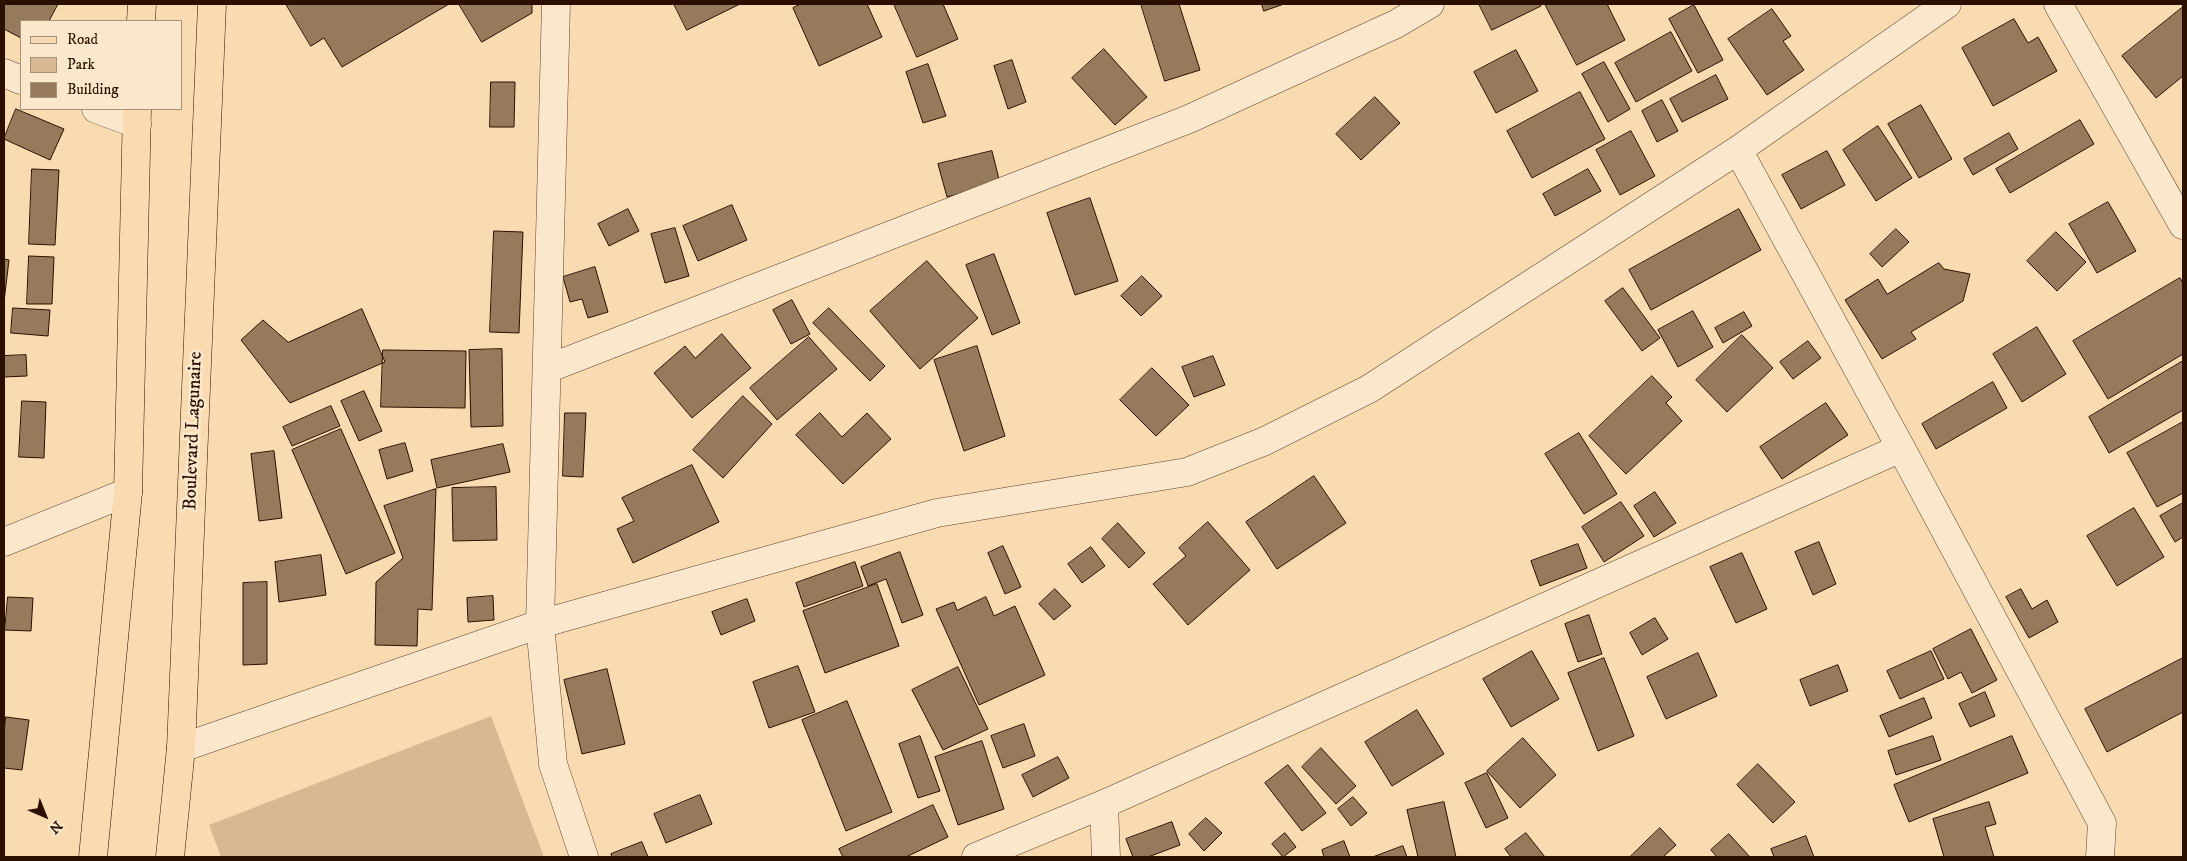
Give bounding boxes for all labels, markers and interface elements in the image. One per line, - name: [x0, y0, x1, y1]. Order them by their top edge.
- legend: [20, 20, 182, 110]
- text: Road: [67, 30, 98, 49]
- text: Park: [67, 55, 95, 74]
- text: Building: [67, 80, 119, 99]
- street label: Boulevard Lagunaire: [180, 351, 208, 511]
- north arrow: [20, 791, 70, 841]
- text: N: [45, 816, 66, 837]

